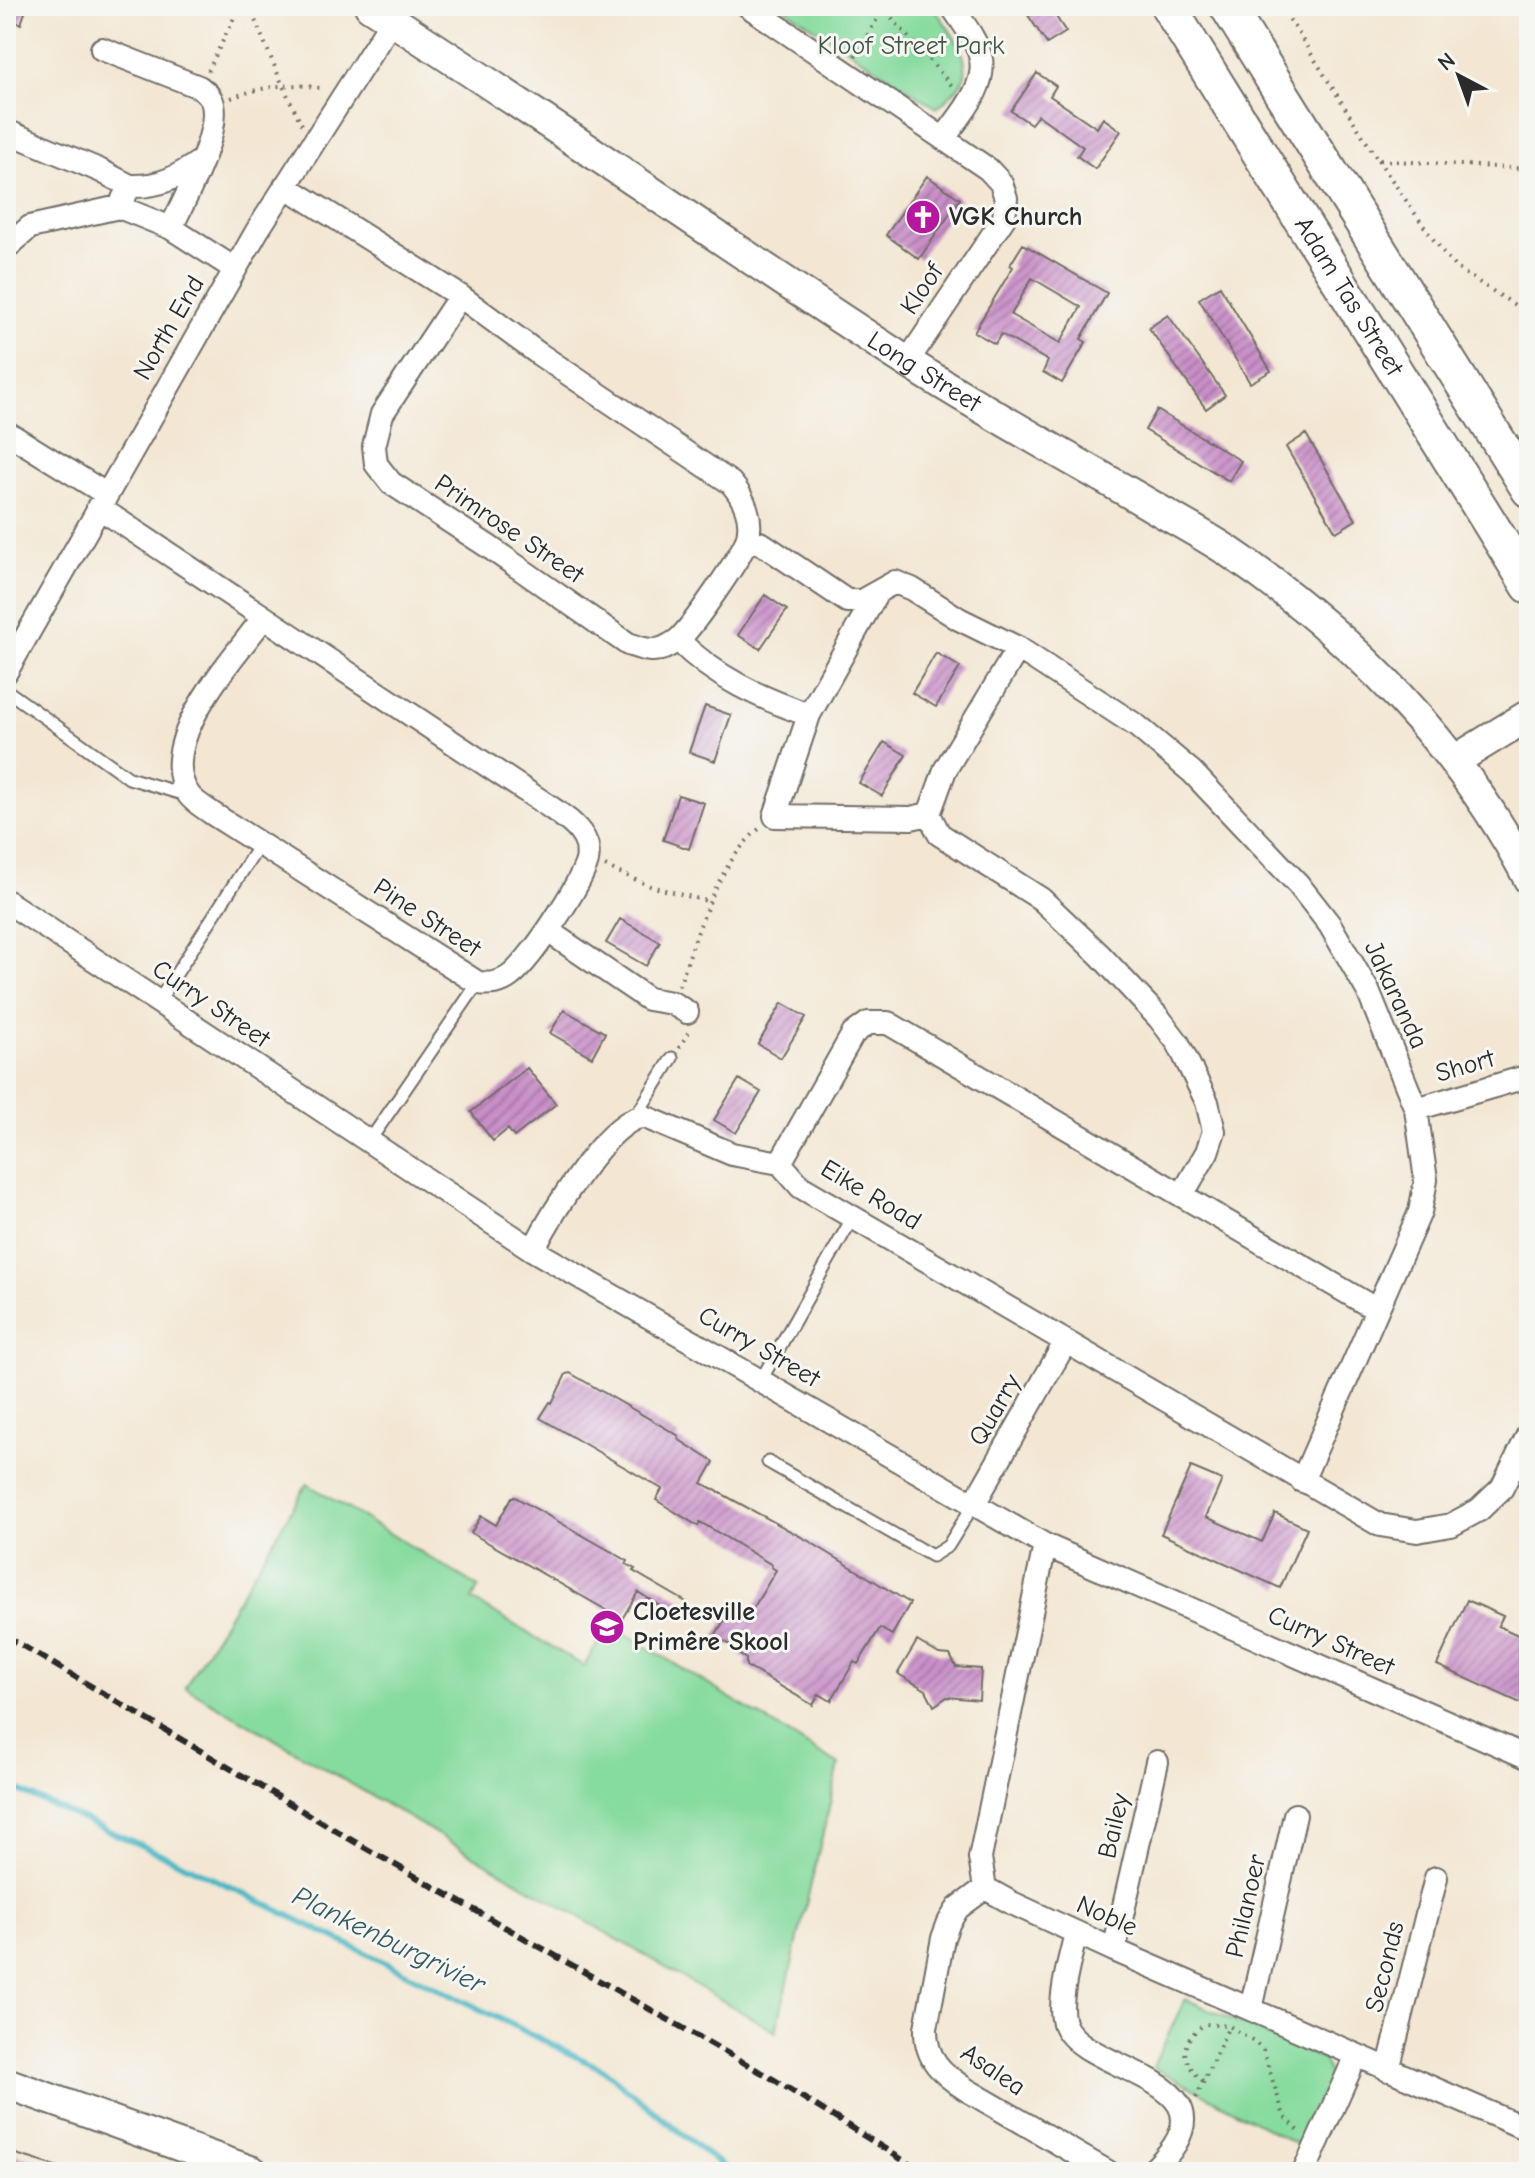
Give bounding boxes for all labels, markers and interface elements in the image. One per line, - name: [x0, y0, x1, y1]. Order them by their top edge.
- park label: Kloof Street Park: [817, 31, 1005, 61]
- north arrow: [1419, 36, 1499, 116]
- text: N: [1433, 47, 1460, 76]
- church icon: VGK Church: [904, 198, 942, 236]
- place label: VGK Church: [949, 202, 1083, 232]
- street label: Adam Tas Street: [1288, 211, 1410, 383]
- street label: Kloof: [894, 256, 951, 320]
- street label: North End: [127, 271, 211, 385]
- street label: Long Street: [862, 325, 988, 420]
- street label: Primrose Street: [429, 468, 591, 591]
- street label: Pine Street: [368, 872, 487, 965]
- street label: Jakaranda: [1358, 936, 1434, 1054]
- street label: Curry Street: [147, 954, 277, 1055]
- street label: Short: [1432, 1043, 1499, 1089]
- street label: Eike Road: [816, 1153, 926, 1237]
- street label: Curry Street: [693, 1300, 826, 1395]
- street label: Quarry: [963, 1369, 1028, 1451]
- place label: Cloetesville Primêre Skool: [633, 1597, 789, 1657]
- street label: Curry Street: [1263, 1600, 1400, 1683]
- school or university icon: Cloetesville Primêre Skool: [588, 1608, 626, 1646]
- street label: Bailey: [1092, 1790, 1136, 1861]
- street label: Philanoer: [1220, 1851, 1273, 1961]
- water label: Plankenburgrivier: [288, 1880, 492, 2001]
- street label: Noble: [1072, 1889, 1142, 1943]
- street label: Seconds: [1359, 1918, 1411, 2016]
- street label: Asalea: [955, 2038, 1031, 2102]

